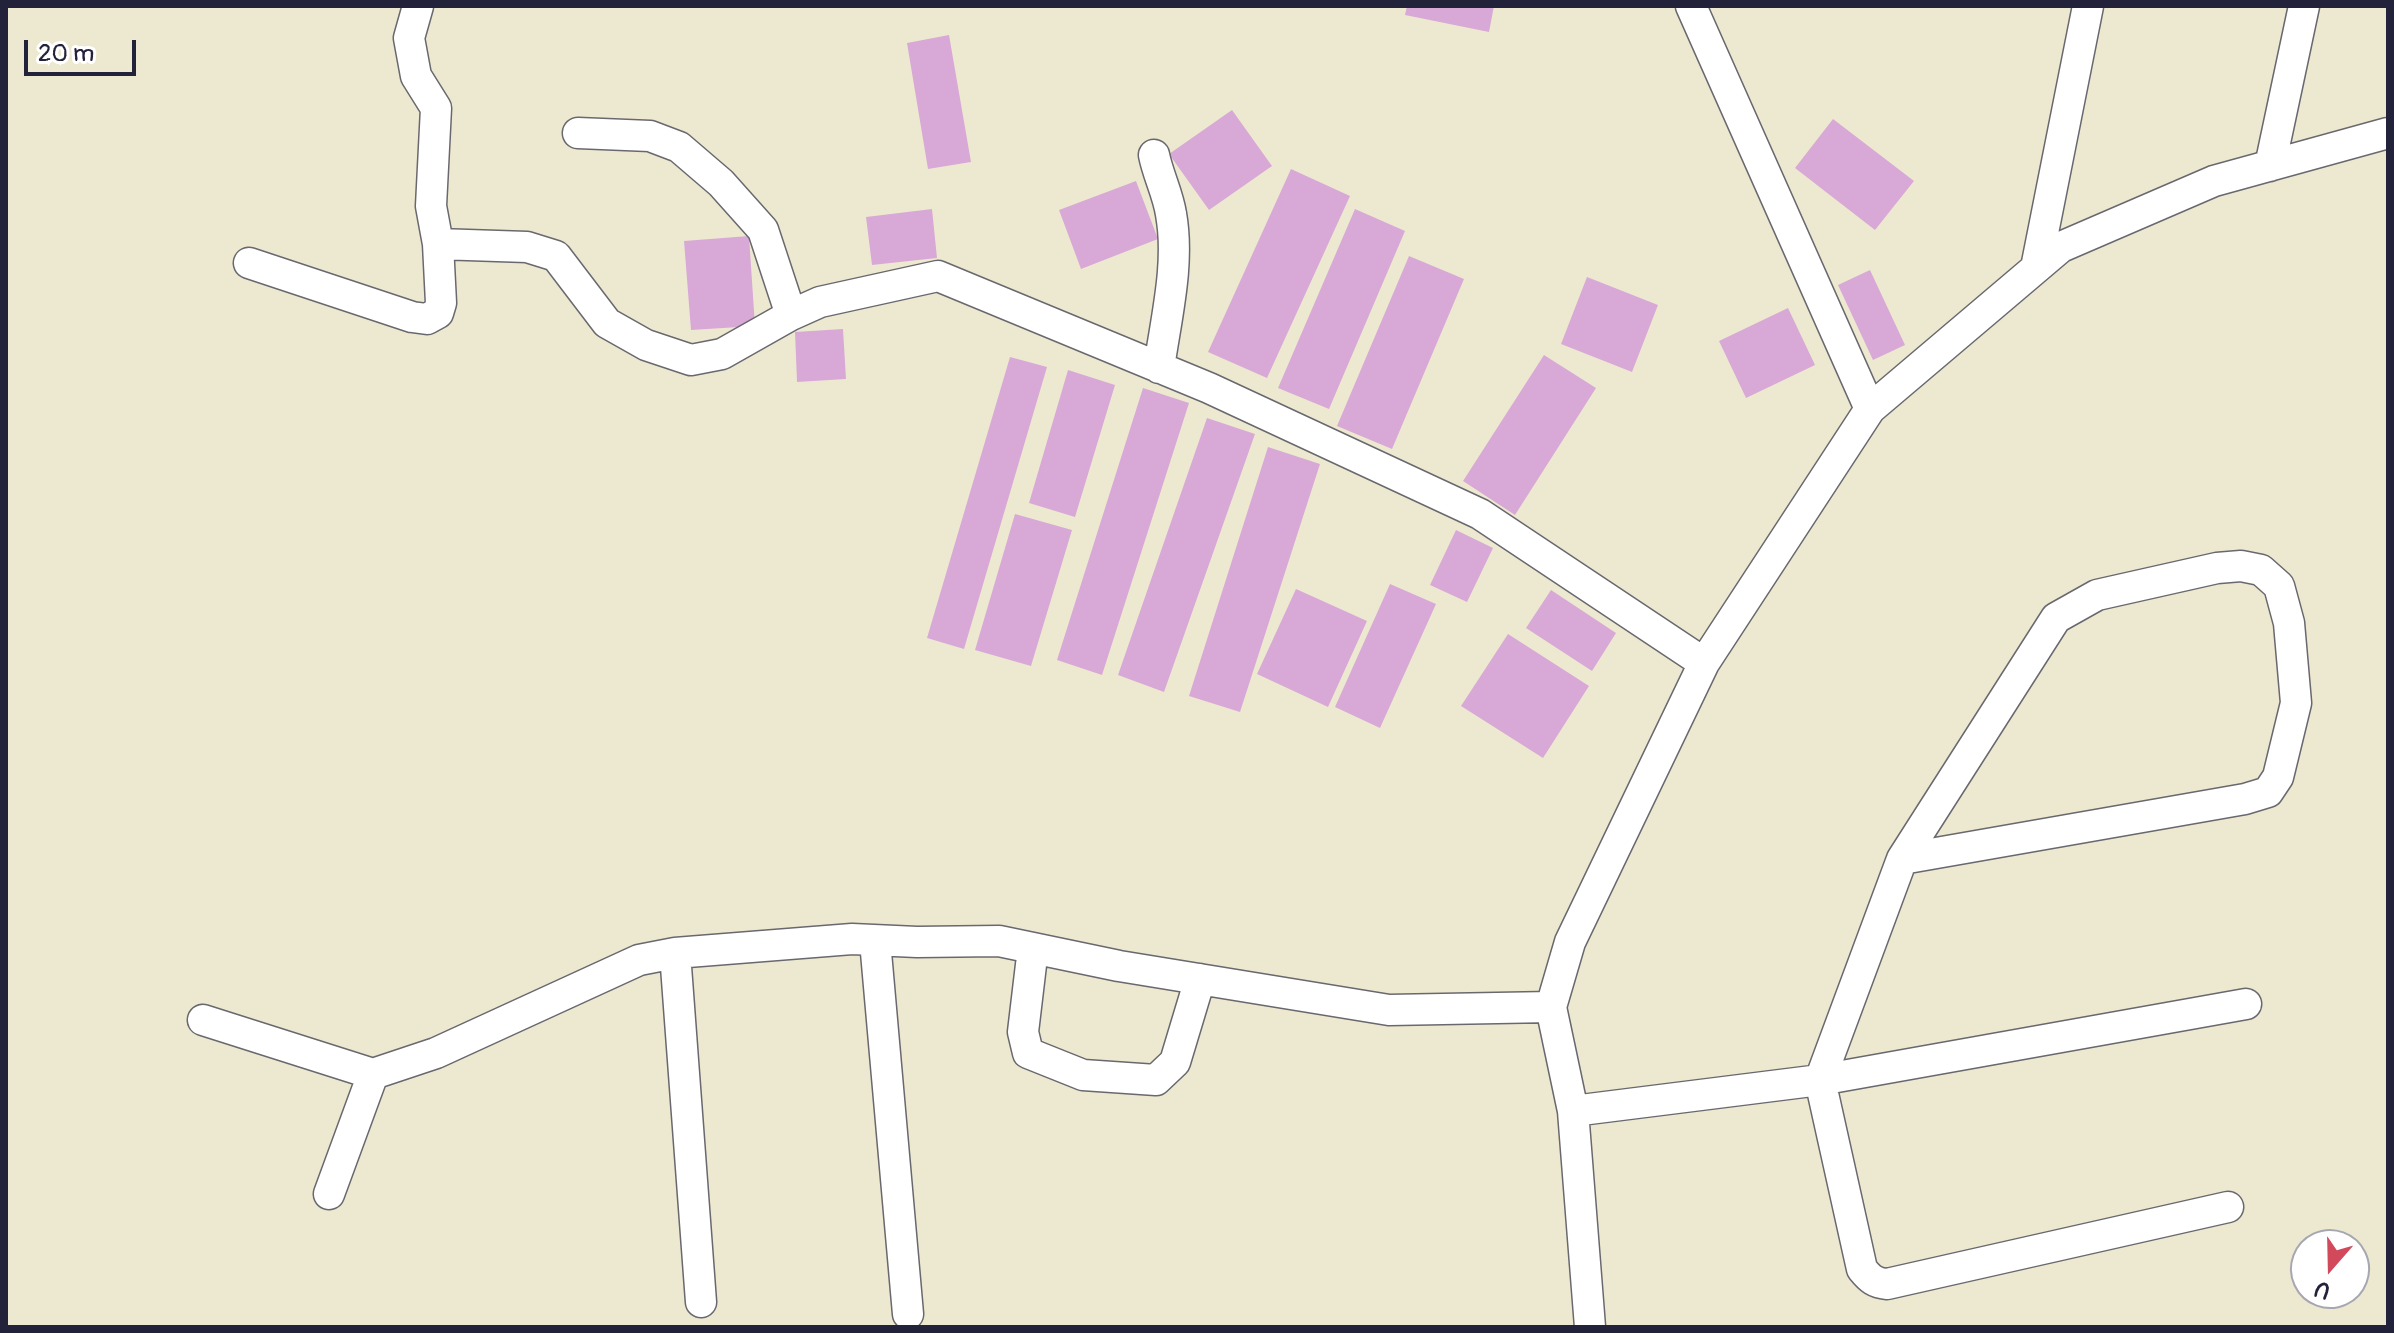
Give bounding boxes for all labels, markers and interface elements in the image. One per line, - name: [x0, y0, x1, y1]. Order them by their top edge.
- scale bar: [28, 24, 140, 74]
- text: 20 m: [38, 39, 94, 68]
- north arrow: [2290, 1229, 2370, 1309]
- text: U: [2311, 1274, 2334, 1305]

